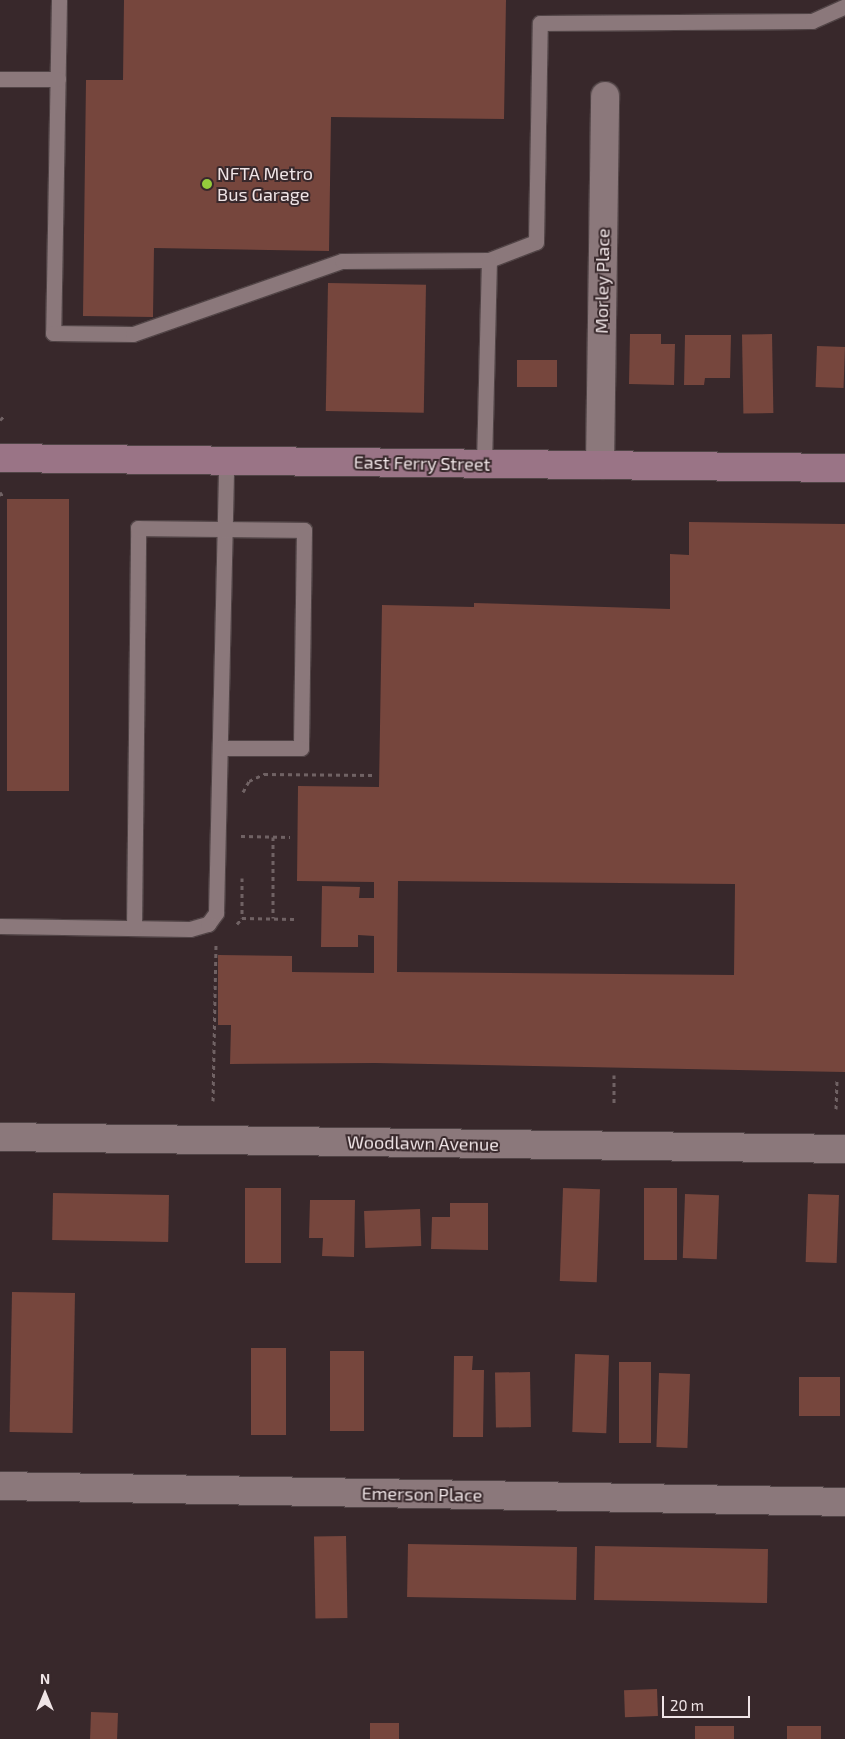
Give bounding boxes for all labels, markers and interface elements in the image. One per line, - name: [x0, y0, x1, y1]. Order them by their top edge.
- place label: NFTA Metro Bus Garage: [217, 163, 314, 205]
- marker: NFTA Metro Bus Garage: [201, 178, 213, 190]
- street label: Morley Place: [590, 228, 614, 334]
- street label: East Ferry Street: [353, 451, 491, 475]
- street label: Woodlawn Avenue: [347, 1131, 499, 1155]
- street label: Emerson Place: [361, 1482, 483, 1506]
- north arrow: [20, 1669, 70, 1719]
- text: N: [40, 1670, 50, 1687]
- scale bar: [665, 1686, 752, 1718]
- text: 20 m: [670, 1696, 704, 1714]

